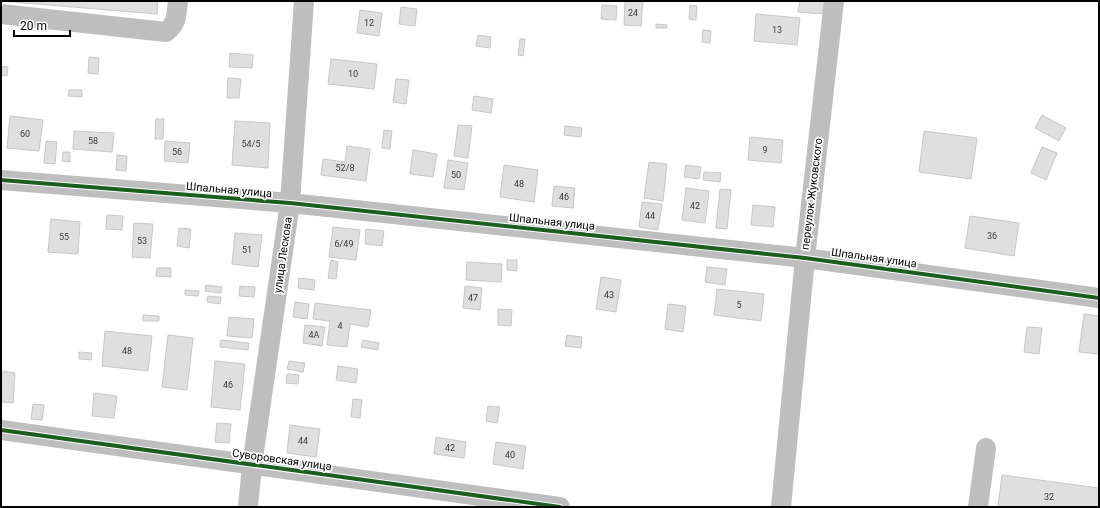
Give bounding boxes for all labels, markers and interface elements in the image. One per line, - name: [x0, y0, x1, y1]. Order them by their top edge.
- house number: 24: [628, 8, 638, 18]
- scale bar: [14, 12, 70, 38]
- house number: 12: [364, 18, 374, 28]
- text: 20 m: [20, 19, 47, 33]
- house number: 13: [772, 25, 782, 35]
- house number: 10: [348, 69, 358, 79]
- house number: 60: [20, 129, 30, 139]
- house number: 58: [88, 136, 98, 146]
- street label: переулок Жуковского: [799, 137, 825, 251]
- house number: 54/5: [242, 139, 260, 149]
- house number: 9: [762, 145, 768, 155]
- house number: 56: [172, 147, 182, 157]
- house number: 52/8: [336, 163, 354, 173]
- house number: 50: [451, 170, 461, 180]
- house number: 48: [514, 179, 524, 189]
- street label: Шпальная улица: [185, 180, 273, 200]
- house number: 46: [559, 192, 569, 202]
- house number: 42: [690, 201, 700, 211]
- street label: Шпальная улица: [508, 211, 596, 233]
- house number: 44: [645, 211, 655, 221]
- street label: улица Лескова: [271, 216, 295, 294]
- house number: 36: [987, 231, 997, 241]
- house number: 55: [59, 232, 69, 242]
- house number: 53: [137, 236, 147, 246]
- house number: 6/49: [335, 239, 353, 249]
- house number: 51: [242, 245, 252, 255]
- street label: Шпальная улица: [830, 246, 918, 270]
- house number: 43: [604, 290, 614, 300]
- house number: 47: [468, 293, 478, 303]
- house number: 5: [736, 300, 742, 310]
- house number: 4: [337, 321, 343, 331]
- house number: 4А: [309, 330, 320, 340]
- house number: 48: [122, 346, 132, 356]
- house number: 46: [223, 380, 233, 390]
- house number: 44: [298, 436, 308, 446]
- house number: 42: [445, 443, 455, 453]
- street label: Суворовская улица: [231, 447, 333, 473]
- house number: 40: [505, 450, 515, 460]
- house number: 32: [1044, 492, 1054, 502]

